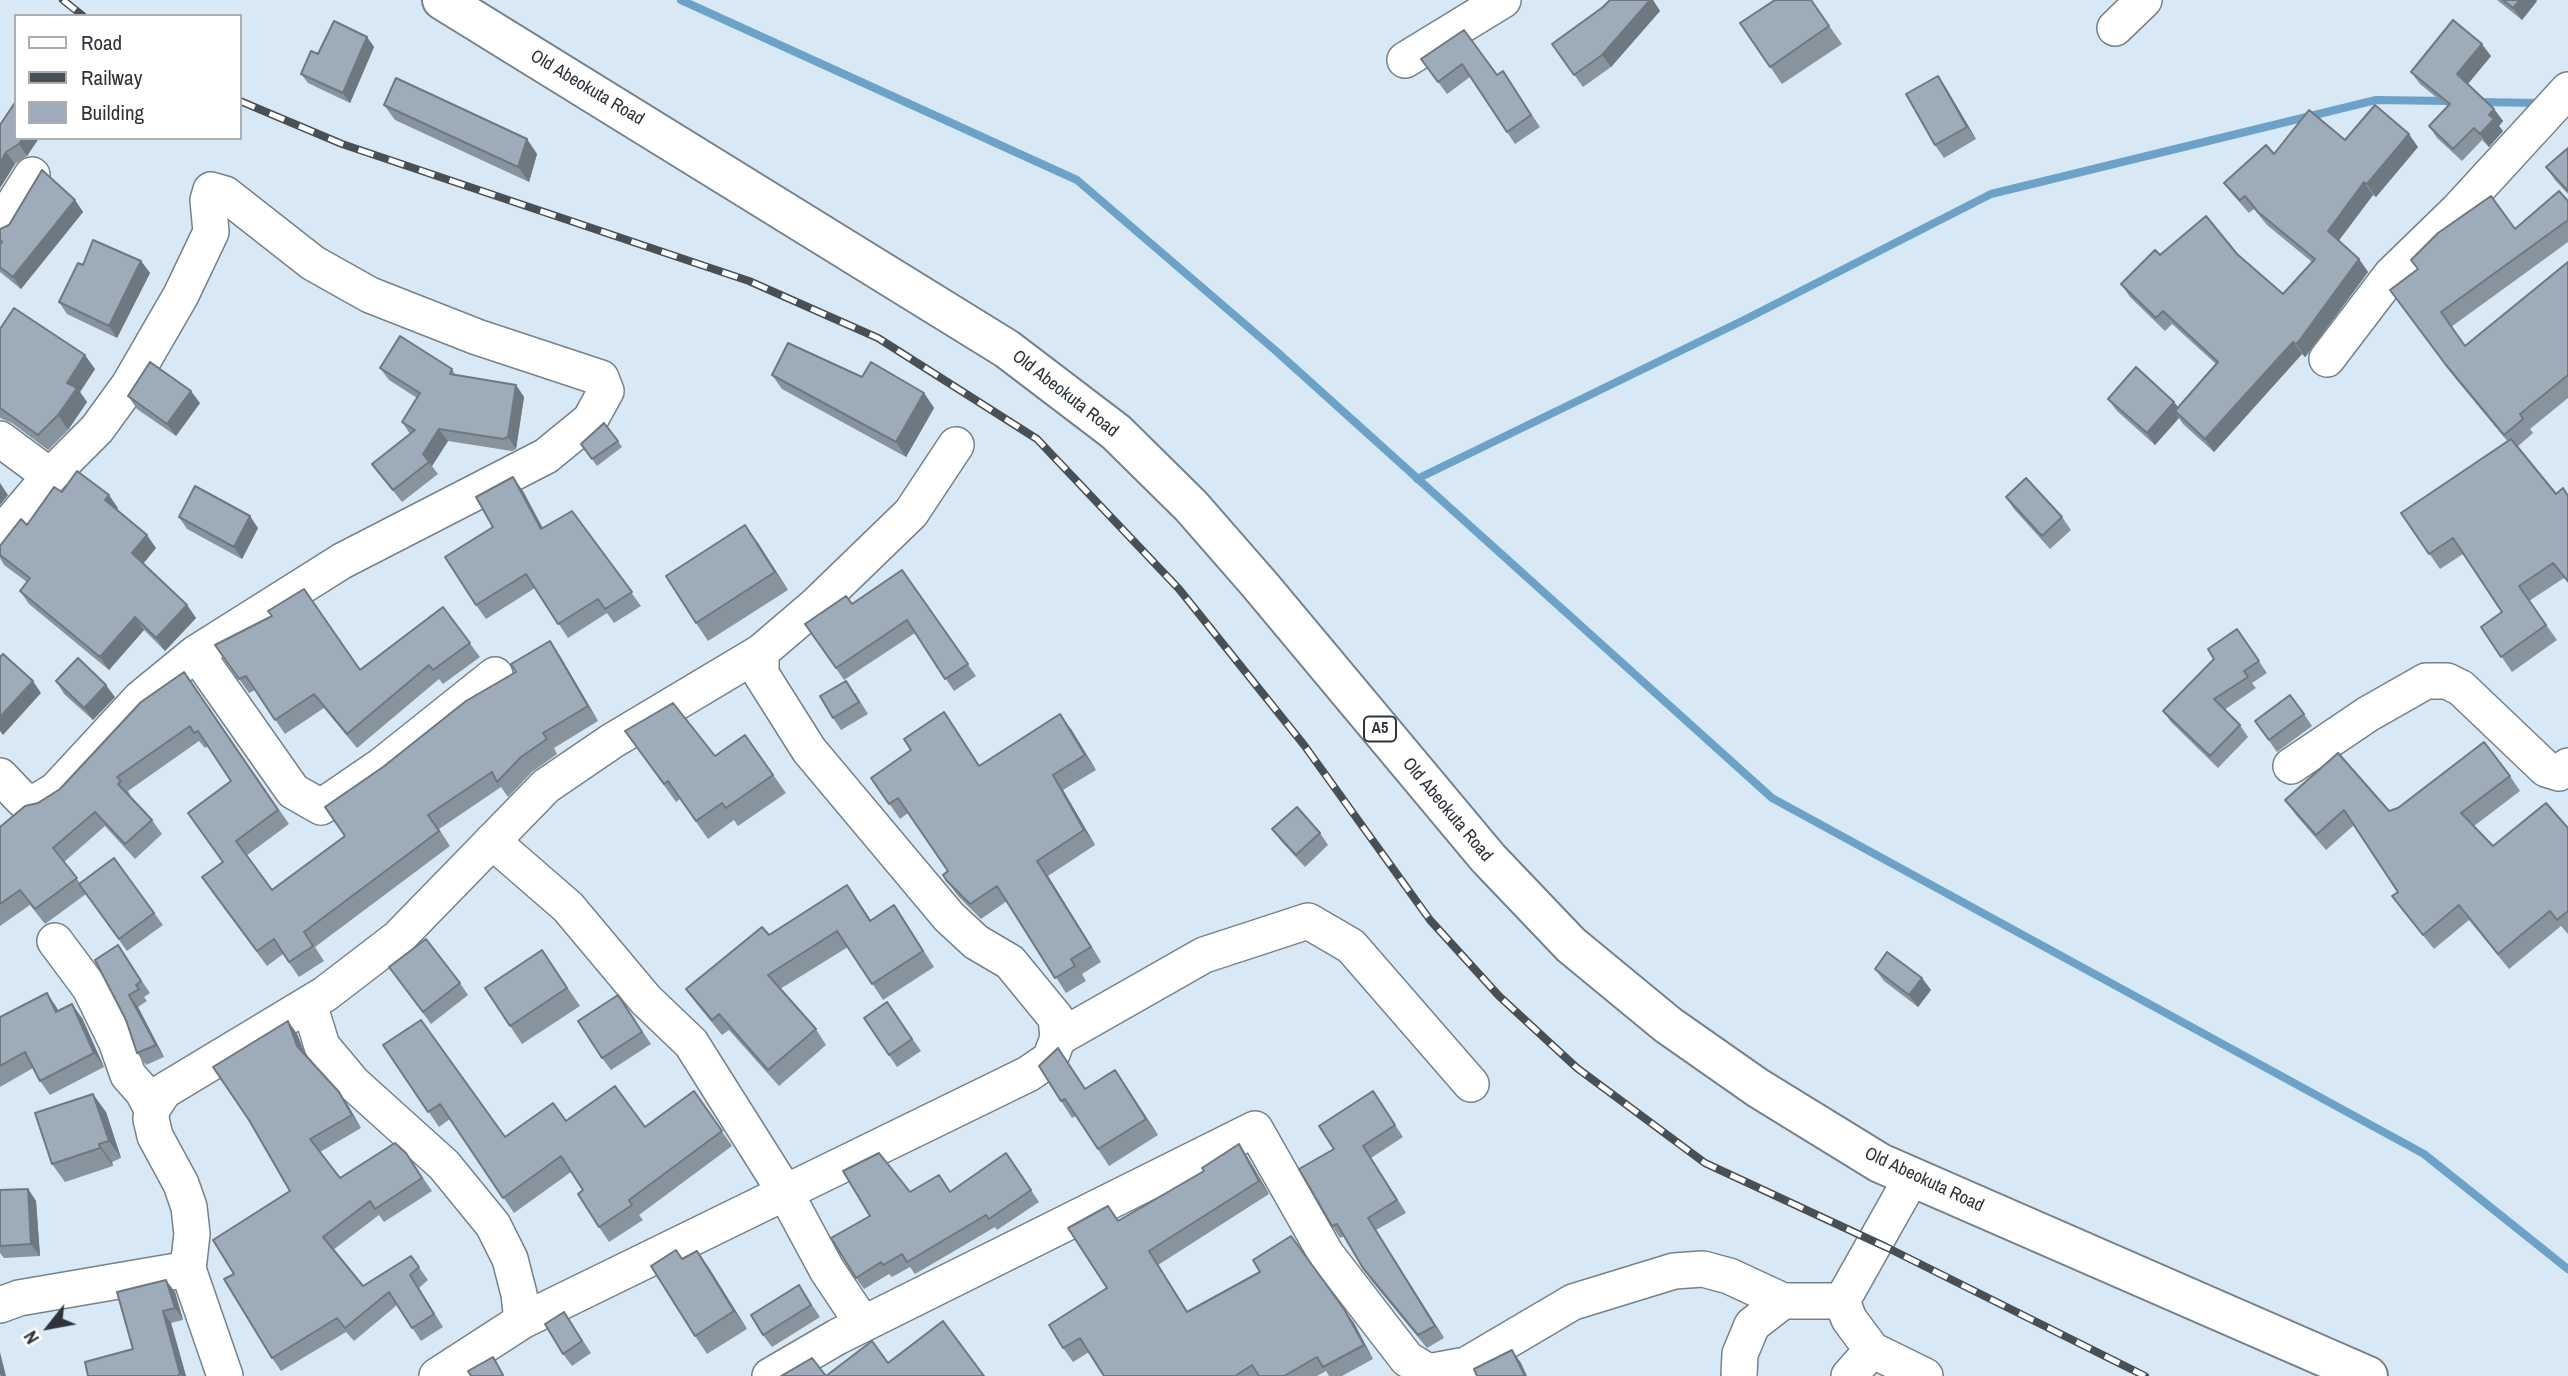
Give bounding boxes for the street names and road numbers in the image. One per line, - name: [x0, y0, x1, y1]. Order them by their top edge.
- street label: Old Abeokuta Road: [526, 46, 648, 130]
- street label: Old Abeokuta Road: [1008, 346, 1122, 442]
- road number: A5: [1364, 716, 1396, 742]
- street label: Old Abeokuta Road: [1397, 754, 1497, 866]
- street label: Old Abeokuta Road: [1861, 1143, 1987, 1217]

